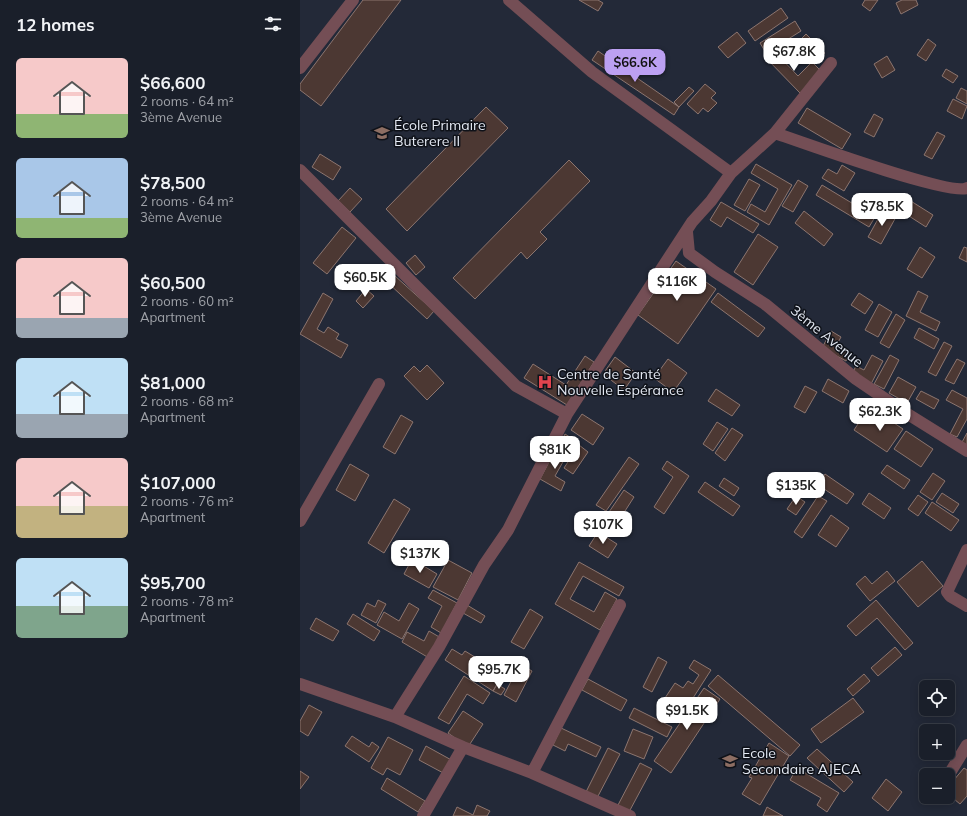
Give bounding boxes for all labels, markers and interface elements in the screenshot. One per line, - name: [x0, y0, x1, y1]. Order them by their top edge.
- icon: filters: [262, 13, 284, 35]
- text: 12 homes: [16, 14, 95, 35]
- pin: $67.8K: [761, 38, 827, 72]
- text: $67.8K: [772, 43, 816, 59]
- pin: $66.6K: [602, 49, 668, 83]
- text: $66.6K: [613, 54, 657, 70]
- text: $66,600: [140, 72, 205, 93]
- icon: home: [48, 74, 96, 122]
- text: 2 rooms · 64 m²: [140, 93, 234, 109]
- text: 3ème Avenue: [140, 109, 222, 125]
- place label: École Primaire Buterere II: [394, 116, 486, 150]
- school or university icon: École Primaire Buterere II: [373, 124, 391, 142]
- text: $78,500: [140, 172, 205, 193]
- icon: home: [48, 174, 96, 222]
- text: 2 rooms · 64 m²: [140, 193, 234, 209]
- pin: $78.5K: [849, 193, 915, 227]
- text: $78.5K: [860, 198, 904, 214]
- text: 3ème Avenue: [140, 209, 222, 225]
- pin: $60.5K: [332, 264, 398, 298]
- pin: $116K: [649, 268, 705, 302]
- text: $60.5K: [343, 269, 387, 285]
- text: $60,500: [140, 272, 205, 293]
- text: $116K: [657, 273, 697, 289]
- icon: home: [48, 274, 96, 322]
- text: 2 rooms · 60 m²: [140, 293, 234, 309]
- street label: 3ème Avenue: [787, 301, 867, 371]
- text: Apartment: [140, 309, 205, 325]
- place label: Centre de Santé Nouvelle Espérance: [557, 365, 684, 399]
- text: $81,000: [140, 372, 205, 393]
- hospital icon: Centre de Santé Nouvelle Espérance: [536, 373, 554, 391]
- icon: home: [48, 374, 96, 422]
- text: 2 rooms · 68 m²: [140, 393, 234, 409]
- pin: $62.3K: [847, 398, 913, 432]
- text: $62.3K: [858, 403, 902, 419]
- text: Apartment: [140, 409, 205, 425]
- pin: $81K: [531, 436, 579, 470]
- text: $81K: [539, 441, 571, 457]
- text: $107,000: [140, 472, 216, 493]
- pin: $135K: [768, 472, 824, 506]
- icon: home: [48, 474, 96, 522]
- text: $135K: [776, 477, 816, 493]
- text: 2 rooms · 76 m²: [140, 493, 234, 509]
- text: Apartment: [140, 509, 205, 525]
- pin: $107K: [575, 511, 631, 545]
- text: $107K: [583, 516, 623, 532]
- pin: $137K: [392, 540, 448, 574]
- text: $137K: [400, 545, 440, 561]
- text: $95,700: [140, 572, 205, 593]
- icon: home: [48, 574, 96, 622]
- text: 2 rooms · 78 m²: [140, 593, 234, 609]
- text: Apartment: [140, 609, 205, 625]
- pin: $95.7K: [466, 656, 532, 690]
- text: $95.7K: [477, 661, 521, 677]
- map controls: [919, 680, 955, 804]
- button: locate: [919, 680, 955, 716]
- pin: $91.5K: [654, 697, 720, 731]
- text: $91.5K: [665, 702, 709, 718]
- button: +: [919, 724, 955, 760]
- place label: Ecole Secondaire AJECA: [742, 744, 861, 778]
- school or university icon: Ecole Secondaire AJECA: [721, 752, 739, 770]
- button: −: [919, 768, 955, 804]

